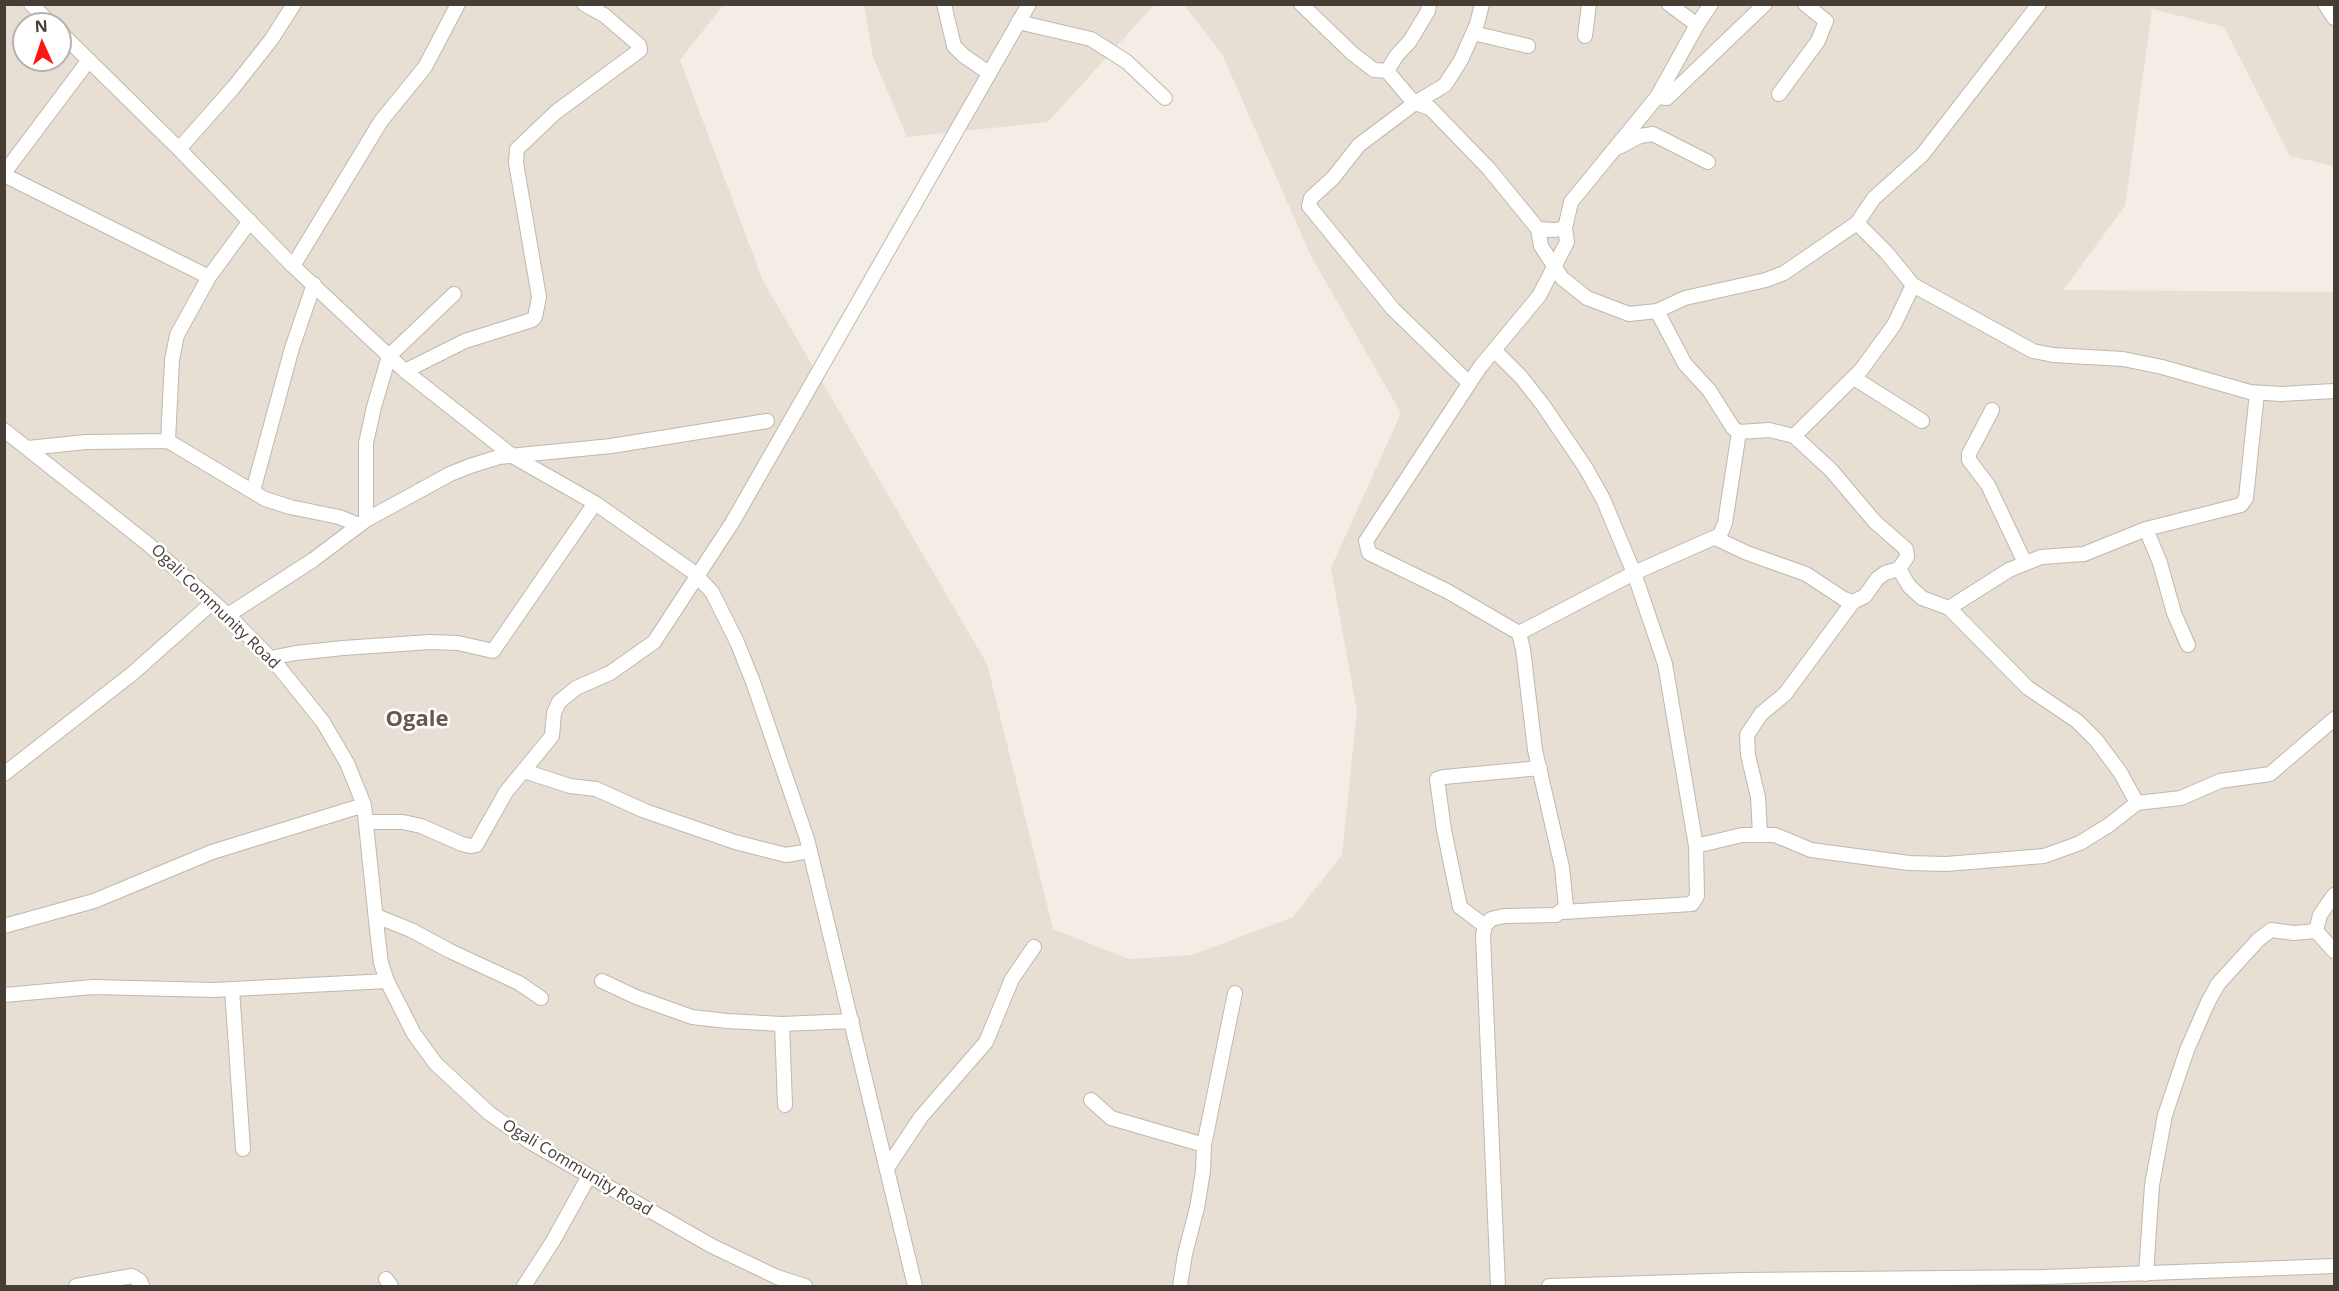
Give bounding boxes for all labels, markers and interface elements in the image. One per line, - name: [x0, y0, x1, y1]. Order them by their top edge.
- north arrow: [12, 12, 72, 72]
- text: N: [34, 15, 48, 37]
- street label: Ogali Community Road: [147, 541, 283, 673]
- district label: Ogale: [386, 707, 448, 733]
- street label: Ogali Community Road: [499, 1116, 655, 1220]

